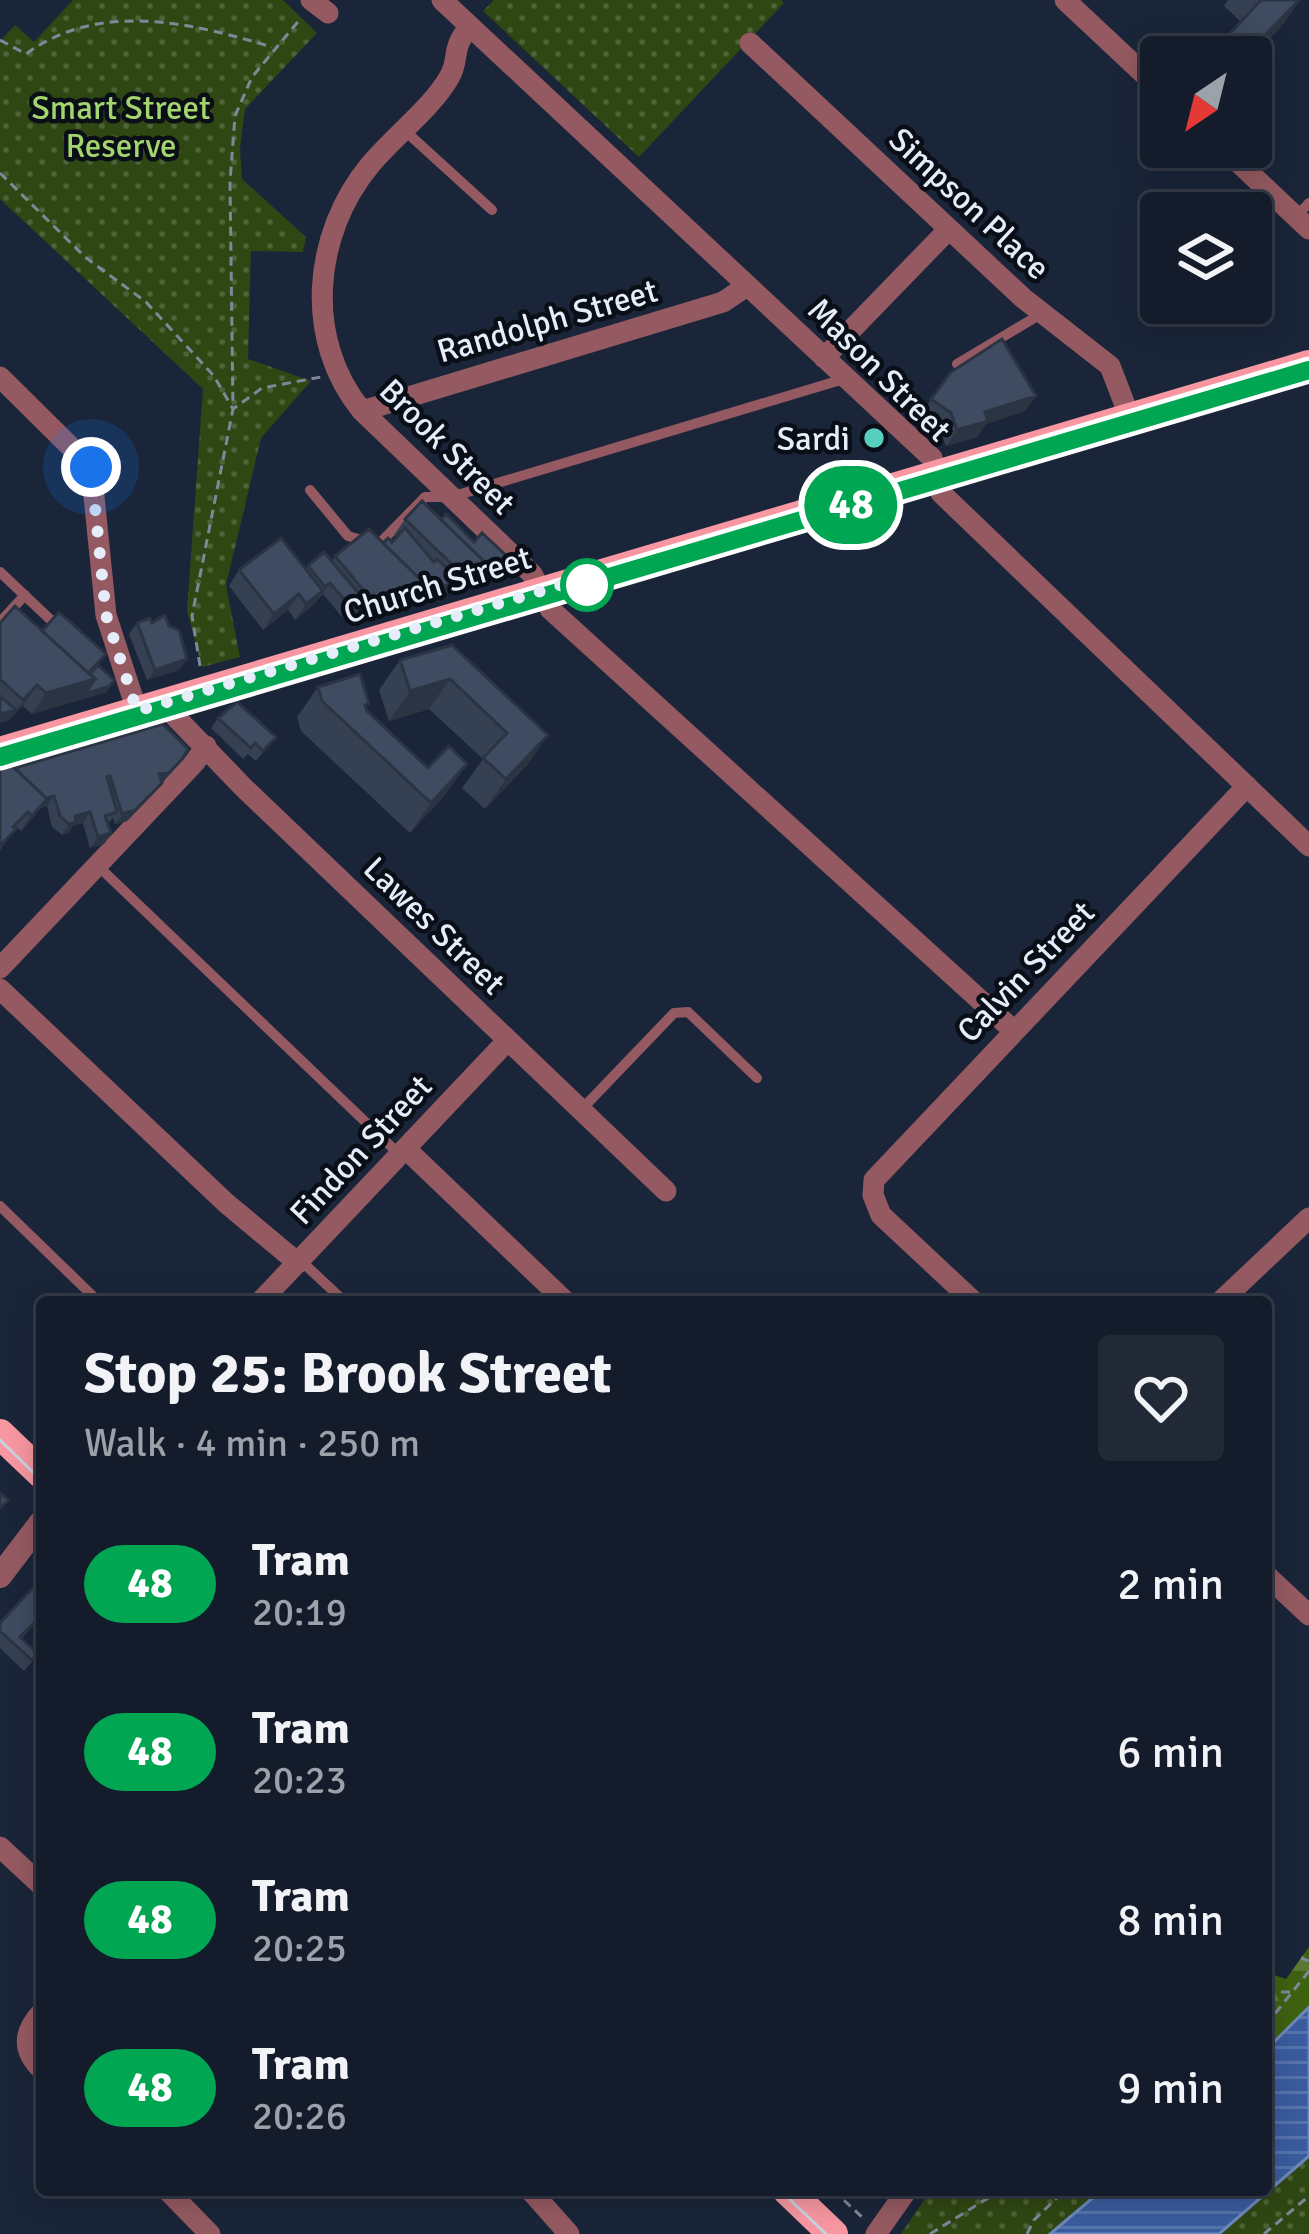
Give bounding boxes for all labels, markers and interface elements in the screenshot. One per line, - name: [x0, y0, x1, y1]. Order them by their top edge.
- north arrow: [1140, 36, 1272, 168]
- map controls: [1140, 36, 1272, 324]
- park label: Smart Street Reserve: [32, 88, 210, 167]
- street label: Simpson Place: [880, 119, 1058, 289]
- button: layers: [1140, 192, 1272, 324]
- street label: Randolph Street: [432, 270, 662, 372]
- street label: Mason Street: [799, 290, 959, 450]
- street label: Brook Street: [371, 371, 523, 523]
- place label: Sardi: [777, 419, 850, 460]
- marker: Sardi: [861, 425, 887, 451]
- your location: [61, 437, 121, 497]
- line badge: 48: [797, 466, 905, 544]
- text: 48: [828, 479, 874, 530]
- street label: Church Street: [339, 537, 536, 633]
- unlabelled marker: [562, 560, 612, 610]
- street label: Lawes Street: [355, 849, 513, 1004]
- street label: Calvin Street: [949, 893, 1104, 1051]
- street label: Findon Street: [281, 1067, 441, 1233]
- button: heart: [1098, 1335, 1224, 1461]
- text: Stop 25: Brook Street: [84, 1338, 612, 1409]
- text: Walk · 4 min · 250 m: [84, 1419, 420, 1467]
- text: Tram: [252, 1533, 350, 1588]
- text: 2 min: [1117, 1557, 1224, 1612]
- text: 48: [127, 1558, 173, 1609]
- text: 20:19: [252, 1588, 347, 1636]
- text: Tram: [252, 1701, 350, 1756]
- text: 6 min: [1117, 1725, 1224, 1780]
- text: 48: [127, 1726, 173, 1777]
- text: 20:23: [252, 1756, 347, 1804]
- text: Tram: [252, 1869, 350, 1924]
- text: 8 min: [1117, 1893, 1224, 1948]
- text: 48: [127, 1894, 173, 1945]
- text: 20:25: [252, 1924, 347, 1972]
- text: Tram: [252, 2037, 350, 2092]
- text: 9 min: [1117, 2061, 1224, 2116]
- text: 48: [127, 2062, 173, 2113]
- text: 20:26: [252, 2092, 347, 2140]

